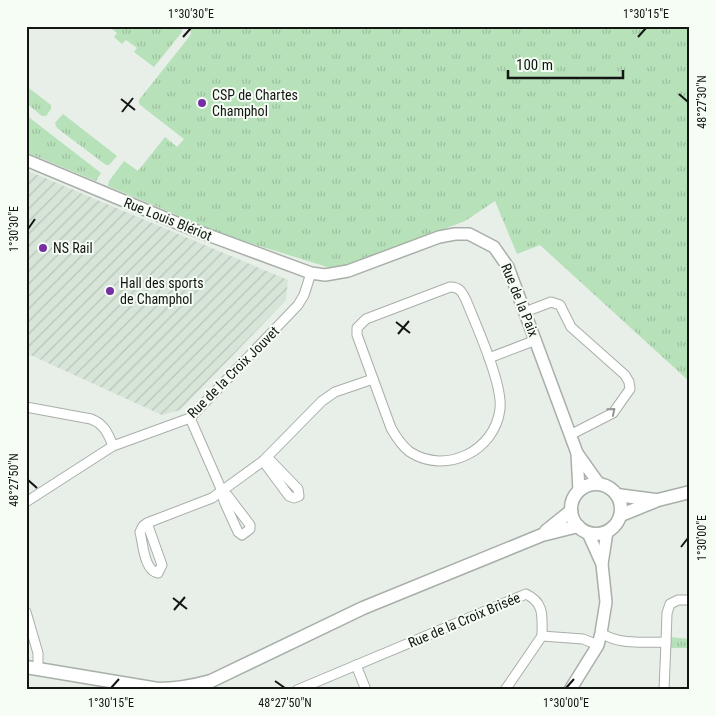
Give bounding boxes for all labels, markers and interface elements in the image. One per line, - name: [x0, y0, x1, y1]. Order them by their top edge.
- text: 1°30'30"E: [168, 7, 214, 21]
- text: 1°30'15"E: [623, 7, 669, 21]
- scale bar: [508, 48, 624, 80]
- text: 100 m: [516, 56, 553, 74]
- text: 48°27'30"N: [695, 75, 709, 129]
- place label: CSP de Chartes Champhol: [212, 87, 298, 119]
- marker: CSP de Chartes Champhol: [196, 97, 208, 109]
- street label: Rue Louis Blériot: [122, 194, 214, 244]
- text: 1°30'30"E: [7, 206, 21, 252]
- place label: NS Rail: [53, 240, 93, 256]
- marker: NS Rail: [37, 242, 49, 254]
- street label: Rue de la Paix: [498, 261, 542, 339]
- place label: Hall des sports de Champhol: [120, 275, 204, 307]
- marker: Hall des sports de Champhol: [104, 285, 116, 297]
- street label: Rue de la Croix Jouvet: [184, 323, 282, 421]
- one-way arrow: [607, 408, 616, 417]
- text: 48°27'50"N: [7, 453, 21, 507]
- text: 1°30'00"E: [695, 515, 709, 561]
- street label: Rue de la Croix Brisée: [406, 589, 523, 651]
- text: 1°30'15"E: [88, 696, 134, 710]
- text: 48°27'50"N: [258, 696, 312, 710]
- text: 1°30'00"E: [543, 696, 589, 710]

